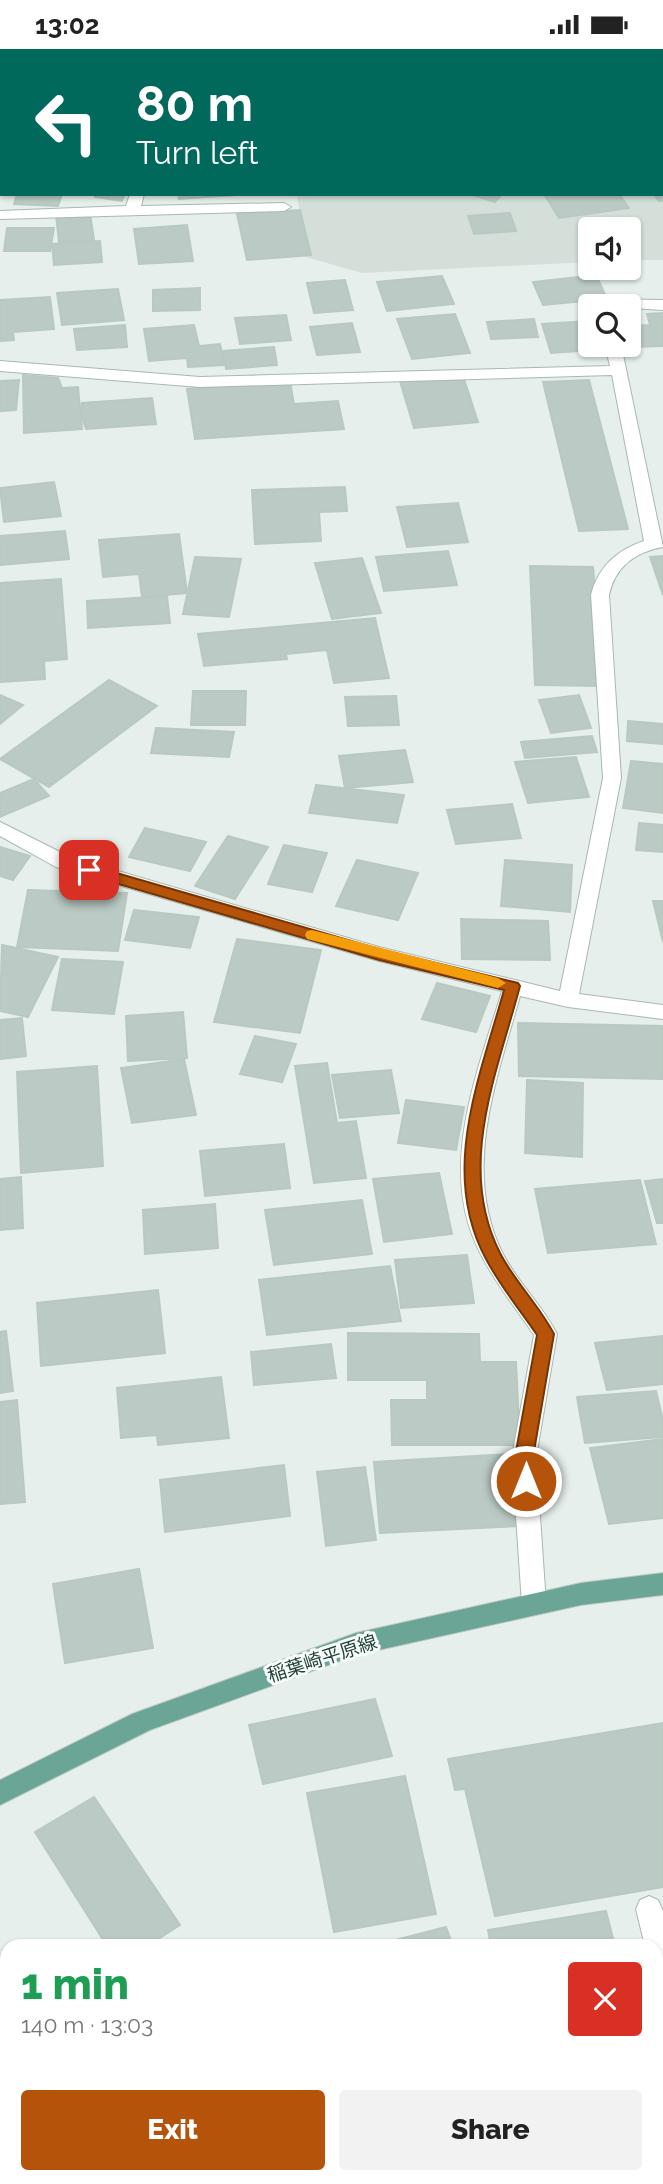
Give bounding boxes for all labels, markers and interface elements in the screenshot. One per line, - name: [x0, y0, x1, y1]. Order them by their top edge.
- text: 13:02: [35, 10, 99, 40]
- text: 80 m: [136, 75, 253, 132]
- icon: left: [21, 77, 112, 168]
- text: Turn left: [136, 134, 258, 171]
- map controls: [578, 217, 641, 357]
- button: sound: [578, 217, 641, 280]
- button: search: [578, 294, 641, 357]
- pin: [59, 840, 119, 900]
- icon: arrive: [70, 851, 108, 889]
- position arrow: [489, 1444, 563, 1518]
- street label: 稲葉崎平原線: [264, 1630, 380, 1686]
- text: 1 min: [21, 1960, 129, 2009]
- button: close: [568, 1962, 642, 2036]
- text: 140 m · 13:03: [21, 2011, 153, 2038]
- button: Exit: [21, 2090, 325, 2170]
- button: Share: [339, 2090, 642, 2170]

